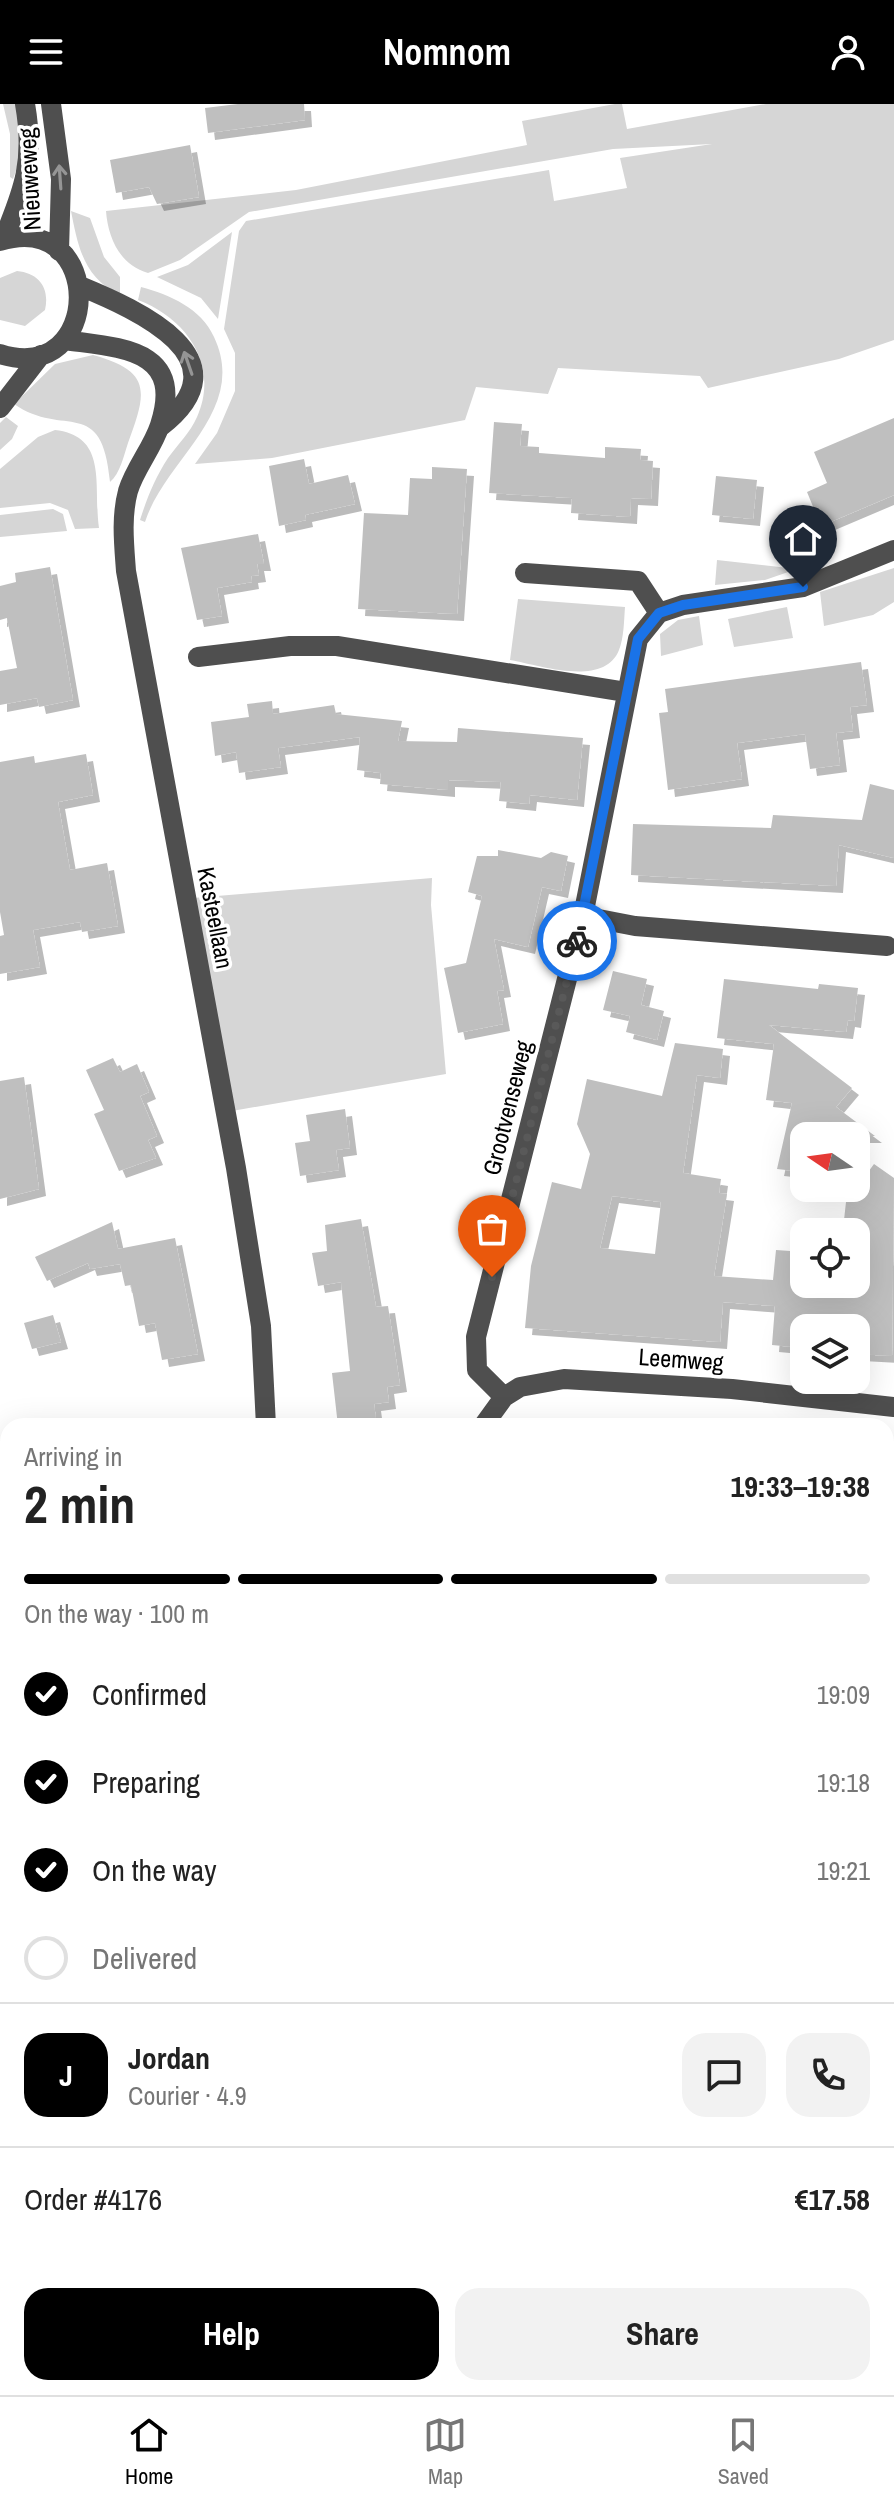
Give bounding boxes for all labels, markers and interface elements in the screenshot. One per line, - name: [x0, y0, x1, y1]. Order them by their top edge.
- text: Nomnom: [383, 28, 511, 76]
- icon: menu: [24, 30, 68, 74]
- icon: person: [826, 30, 870, 74]
- street label: Nieuweweg: [10, 127, 48, 231]
- one-way arrow: [52, 164, 67, 191]
- one-way arrow: [179, 351, 194, 376]
- pin: [769, 505, 837, 587]
- icon: home: [781, 517, 825, 561]
- street label: Kasteellaan: [190, 864, 241, 971]
- courier: [537, 901, 617, 981]
- icon: bike: [555, 919, 599, 963]
- street label: Grootvenseweg: [475, 1037, 539, 1179]
- north arrow: [790, 1122, 870, 1202]
- map controls: [790, 1122, 870, 1394]
- pin: [458, 1195, 526, 1277]
- icon: bag: [470, 1207, 514, 1251]
- button: locate: [790, 1218, 870, 1298]
- button: layers: [790, 1314, 870, 1394]
- street label: Leemweg: [637, 1340, 725, 1378]
- text: Arriving in: [24, 1439, 122, 1474]
- text: 19:33–19:38: [731, 1466, 870, 1506]
- text: 2 min: [24, 1469, 135, 1539]
- text: On the way · 100 m: [24, 1596, 209, 1631]
- icon: check: [24, 1672, 68, 1716]
- text: Confirmed: [92, 1674, 207, 1714]
- text: 19:09: [817, 1677, 870, 1712]
- icon: check: [24, 1760, 68, 1804]
- text: Preparing: [92, 1762, 200, 1802]
- text: 19:18: [817, 1765, 870, 1800]
- icon: check: [24, 1848, 68, 1892]
- text: On the way: [92, 1850, 216, 1890]
- text: 19:21: [817, 1853, 870, 1888]
- text: Delivered: [92, 1938, 197, 1978]
- button: chat: [682, 2033, 766, 2117]
- button: phone: [786, 2033, 870, 2117]
- text: Jordan: [128, 2038, 210, 2078]
- text: J: [59, 2055, 73, 2095]
- text: Courier · 4.9: [128, 2078, 247, 2113]
- text: Order #4176: [24, 2179, 162, 2219]
- text: €17.58: [795, 2179, 870, 2219]
- button: Help: [24, 2288, 439, 2380]
- button: Share: [455, 2288, 870, 2380]
- tab: Home: [125, 2413, 173, 2491]
- tab: Map: [423, 2413, 467, 2491]
- tab: Saved: [718, 2413, 769, 2491]

